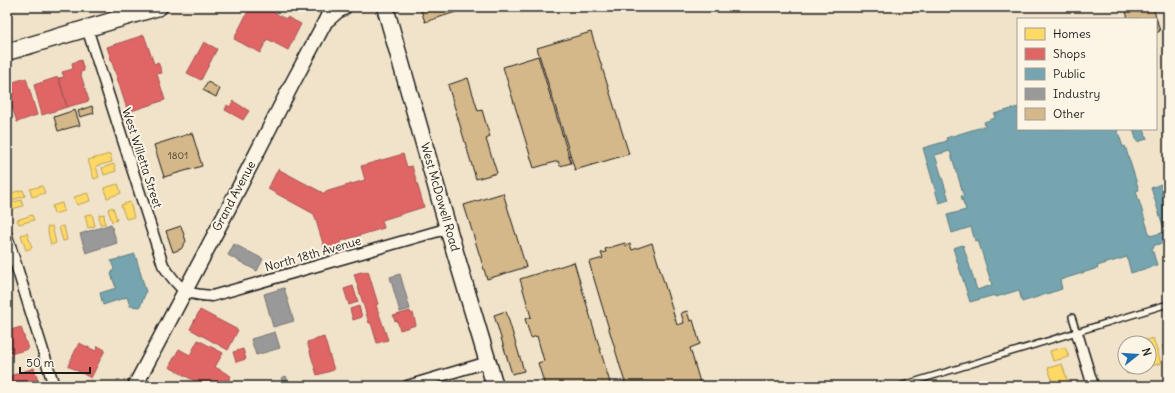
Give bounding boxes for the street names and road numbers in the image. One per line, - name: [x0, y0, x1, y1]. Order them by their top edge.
- street label: West Willetta Street: [119, 106, 166, 210]
- street label: West McDowell Road: [418, 141, 463, 253]
- street label: Grand Avenue: [209, 158, 258, 233]
- street label: North 18th Avenue: [263, 233, 363, 274]

